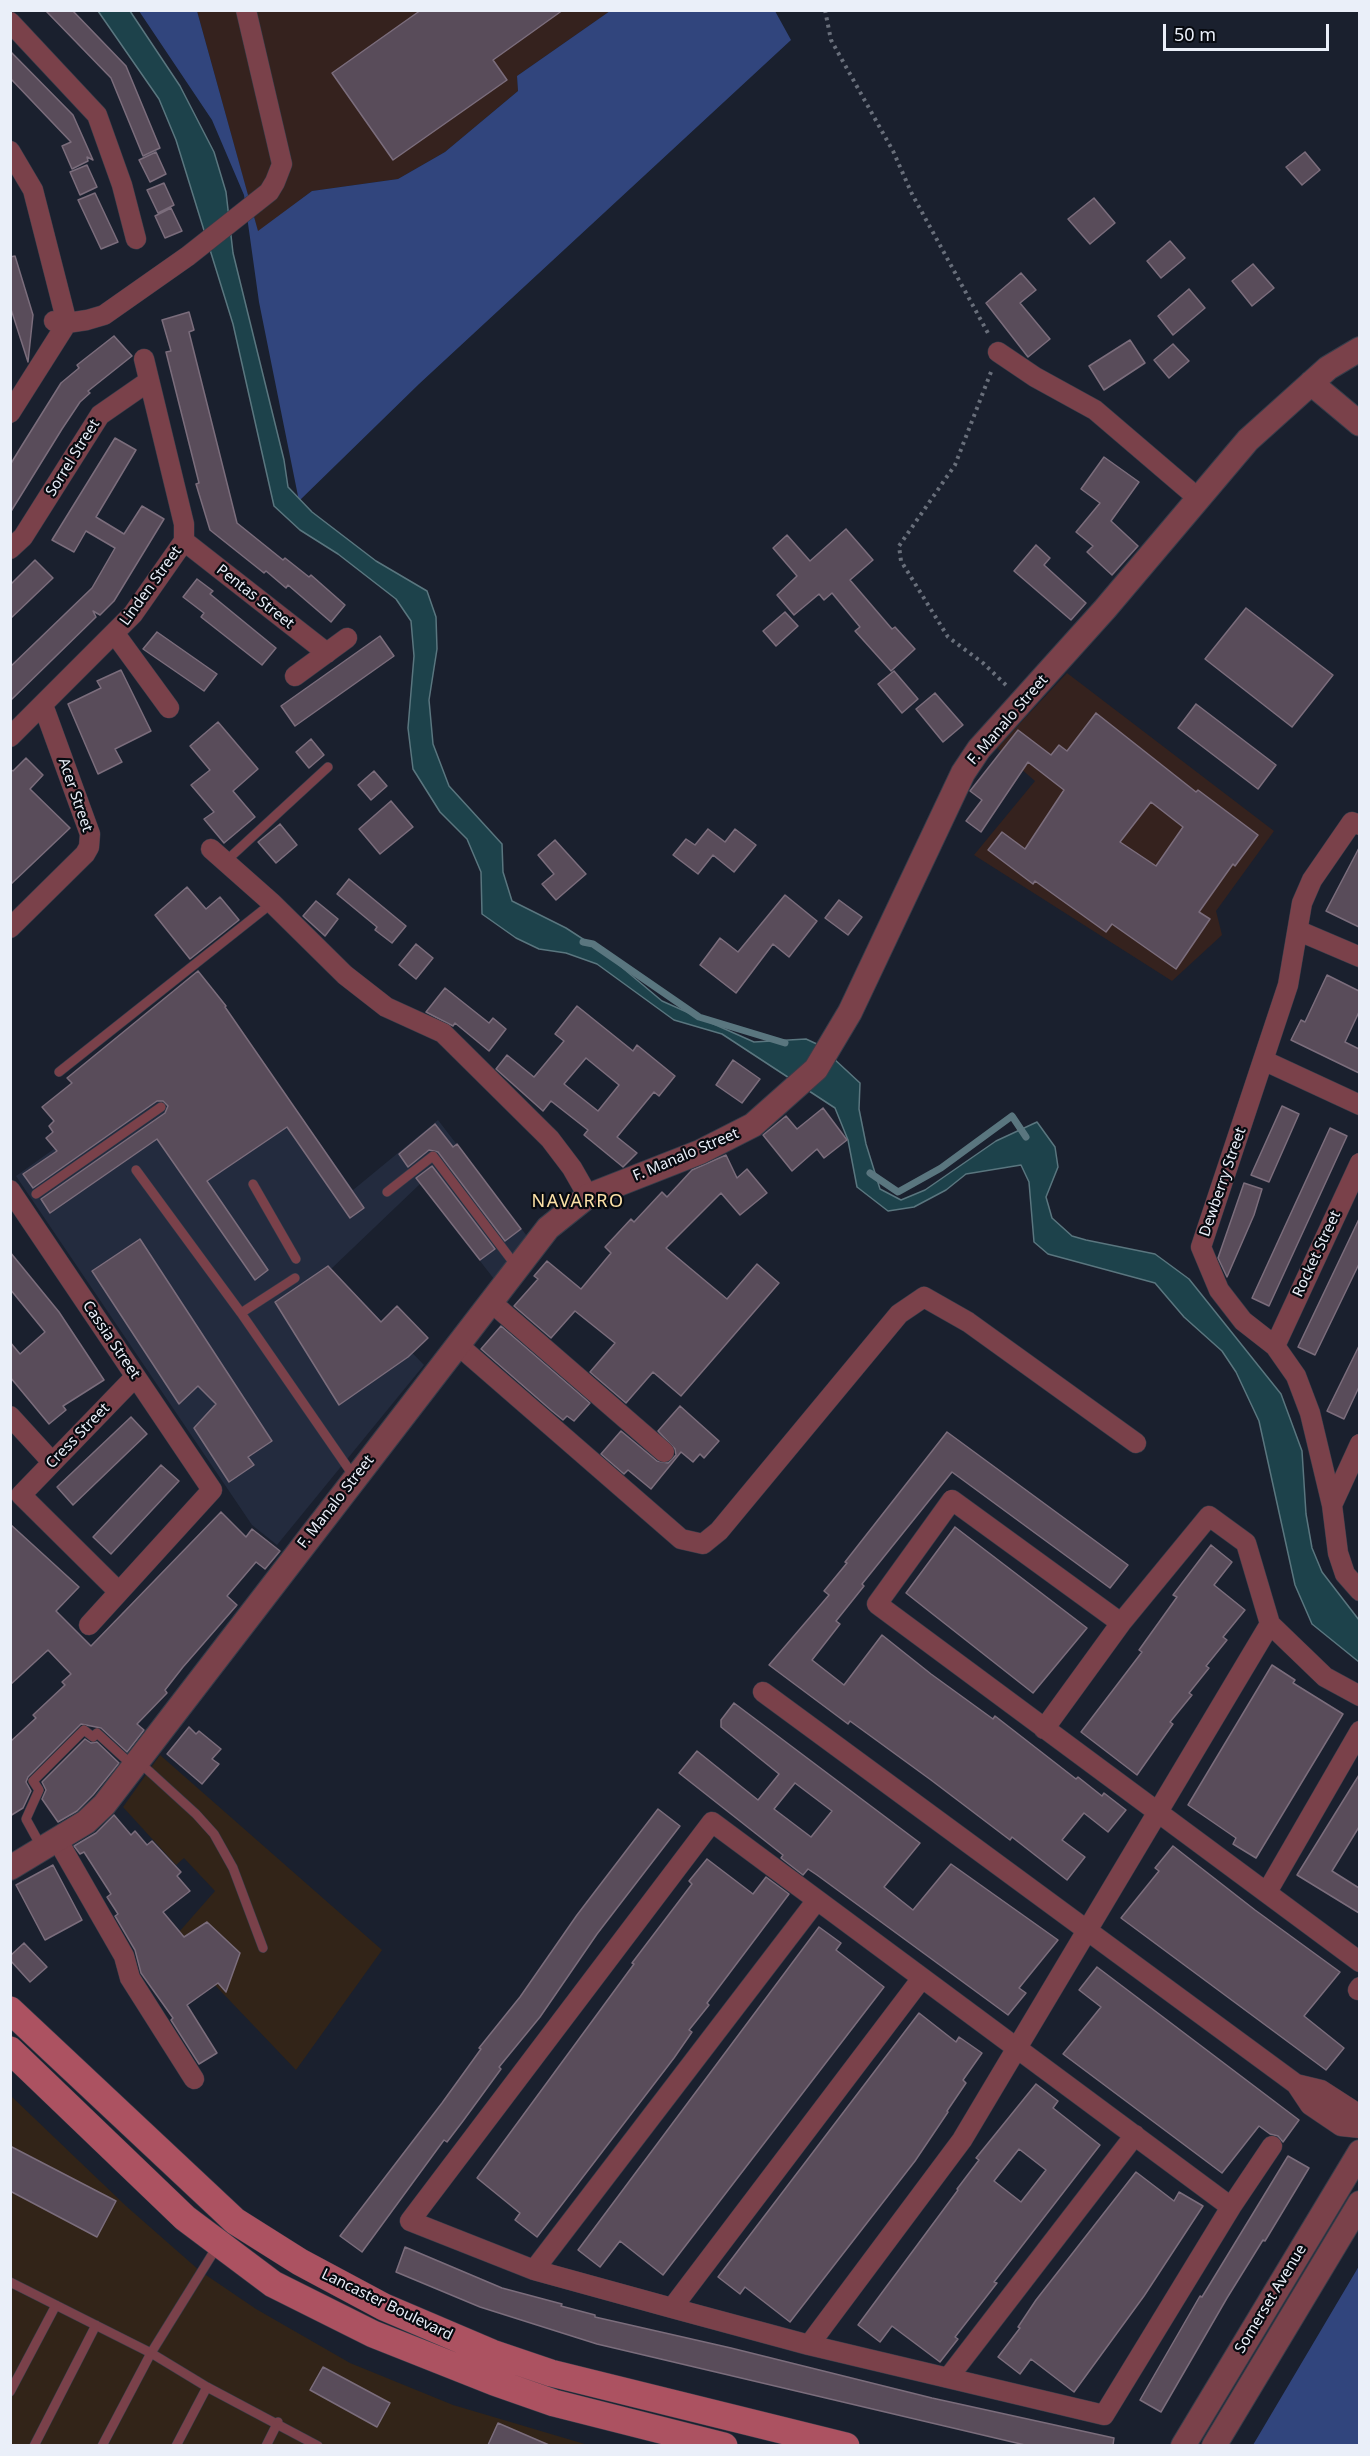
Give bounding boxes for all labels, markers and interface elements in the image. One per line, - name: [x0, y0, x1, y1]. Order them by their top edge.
- scale bar: [1166, 12, 1332, 50]
- text: 50 m: [1174, 22, 1216, 46]
- street label: Sorrel Street: [42, 416, 104, 500]
- street label: Linden Street: [116, 543, 186, 629]
- street label: Pentas Street: [213, 561, 297, 633]
- street label: F. Manalo Street: [964, 671, 1052, 769]
- street label: Acer Street: [54, 756, 96, 834]
- street label: F. Manalo Street: [630, 1125, 742, 1185]
- street label: Dewberry Street: [1196, 1125, 1250, 1239]
- district label: NAVARRO: [532, 1191, 624, 1213]
- street label: Rocket Street: [1289, 1208, 1345, 1300]
- street label: Cassia Street: [78, 1298, 144, 1382]
- street label: Cress Street: [42, 1400, 114, 1472]
- street label: F. Manalo Street: [294, 1452, 378, 1552]
- street label: Somerset Avenue: [1231, 2241, 1311, 2357]
- street label: Lancaster Boulevard: [319, 2265, 455, 2345]

